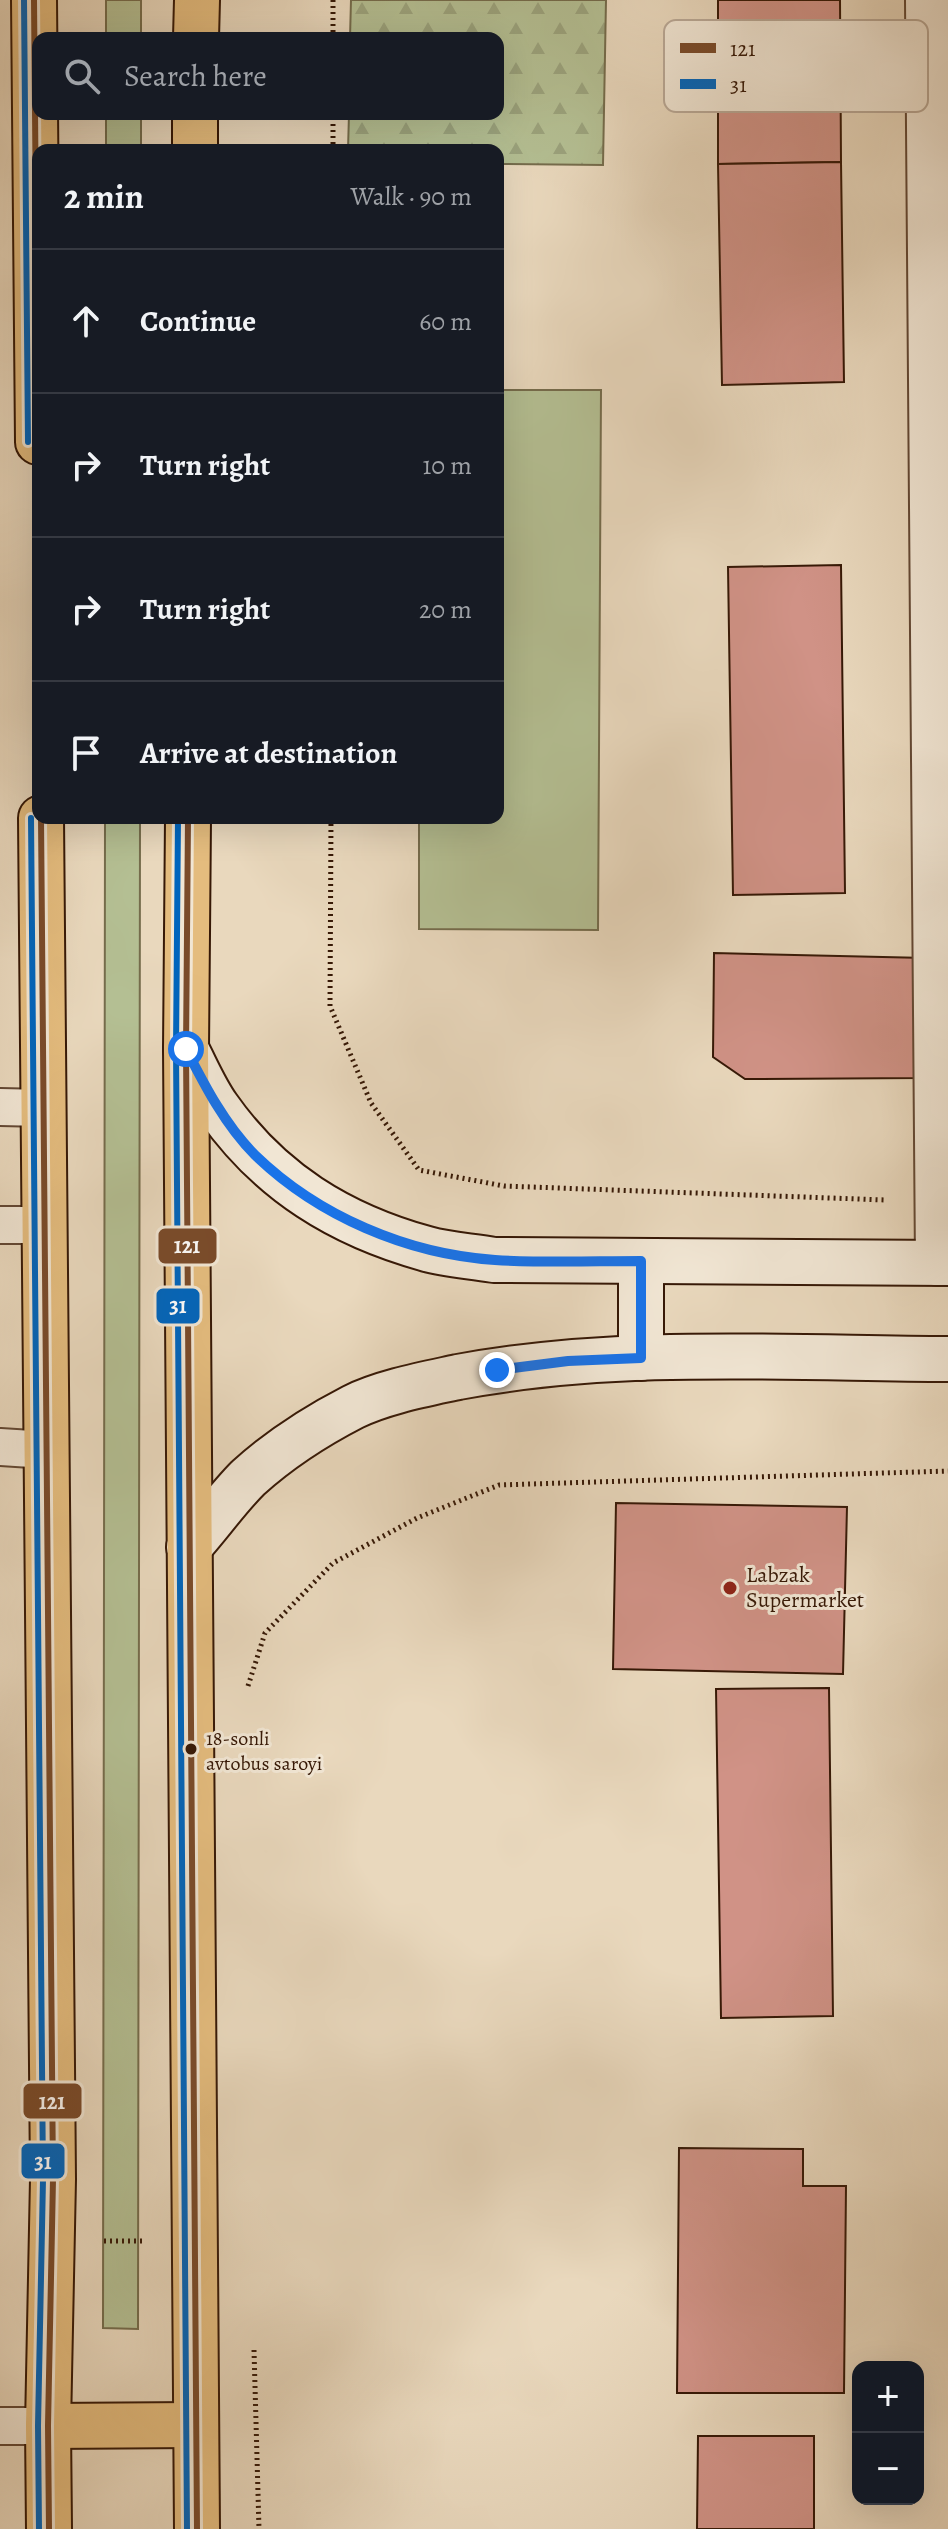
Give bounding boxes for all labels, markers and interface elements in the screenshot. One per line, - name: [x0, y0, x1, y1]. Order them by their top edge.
- legend: [664, 20, 928, 112]
- search box: [32, 32, 504, 120]
- text: 121: [730, 34, 756, 64]
- icon: search: [60, 54, 104, 98]
- text: Search here: [124, 56, 267, 96]
- text: 31: [730, 70, 747, 100]
- text: 2 min: [64, 173, 144, 220]
- text: Walk · 90 m: [351, 179, 472, 214]
- icon: ahead: [64, 299, 108, 343]
- text: Continue: [140, 301, 256, 341]
- text: 60 m: [419, 304, 472, 339]
- icon: right: [64, 443, 108, 487]
- text: Turn right: [140, 445, 270, 485]
- text: 10 m: [422, 448, 472, 483]
- icon: right: [64, 587, 108, 631]
- text: Turn right: [140, 589, 270, 629]
- text: 20 m: [419, 592, 472, 627]
- icon: arrive: [64, 731, 108, 775]
- text: Arrive at destination: [140, 733, 397, 773]
- route start: [168, 1031, 204, 1067]
- line badge: 121: [157, 1227, 218, 1265]
- text: 121: [174, 1231, 200, 1261]
- line badge: 31: [155, 1287, 201, 1325]
- text: 31: [169, 1291, 187, 1321]
- route end: [479, 1352, 515, 1388]
- place label: Labzak Supermarket: [746, 1560, 864, 1615]
- marker: Labzak Supermarket: [721, 1579, 739, 1597]
- place label: 18-sonli avtobus saroyi: [206, 1725, 322, 1777]
- marker: 18-sonli avtobus saroyi: [183, 1741, 199, 1757]
- line badge: 121: [22, 2082, 83, 2120]
- text: 121: [39, 2087, 65, 2117]
- line badge: 31: [20, 2142, 66, 2180]
- text: 31: [34, 2147, 52, 2177]
- map controls: [852, 2361, 924, 2505]
- button: +: [852, 2361, 924, 2433]
- button: −: [852, 2433, 924, 2505]

